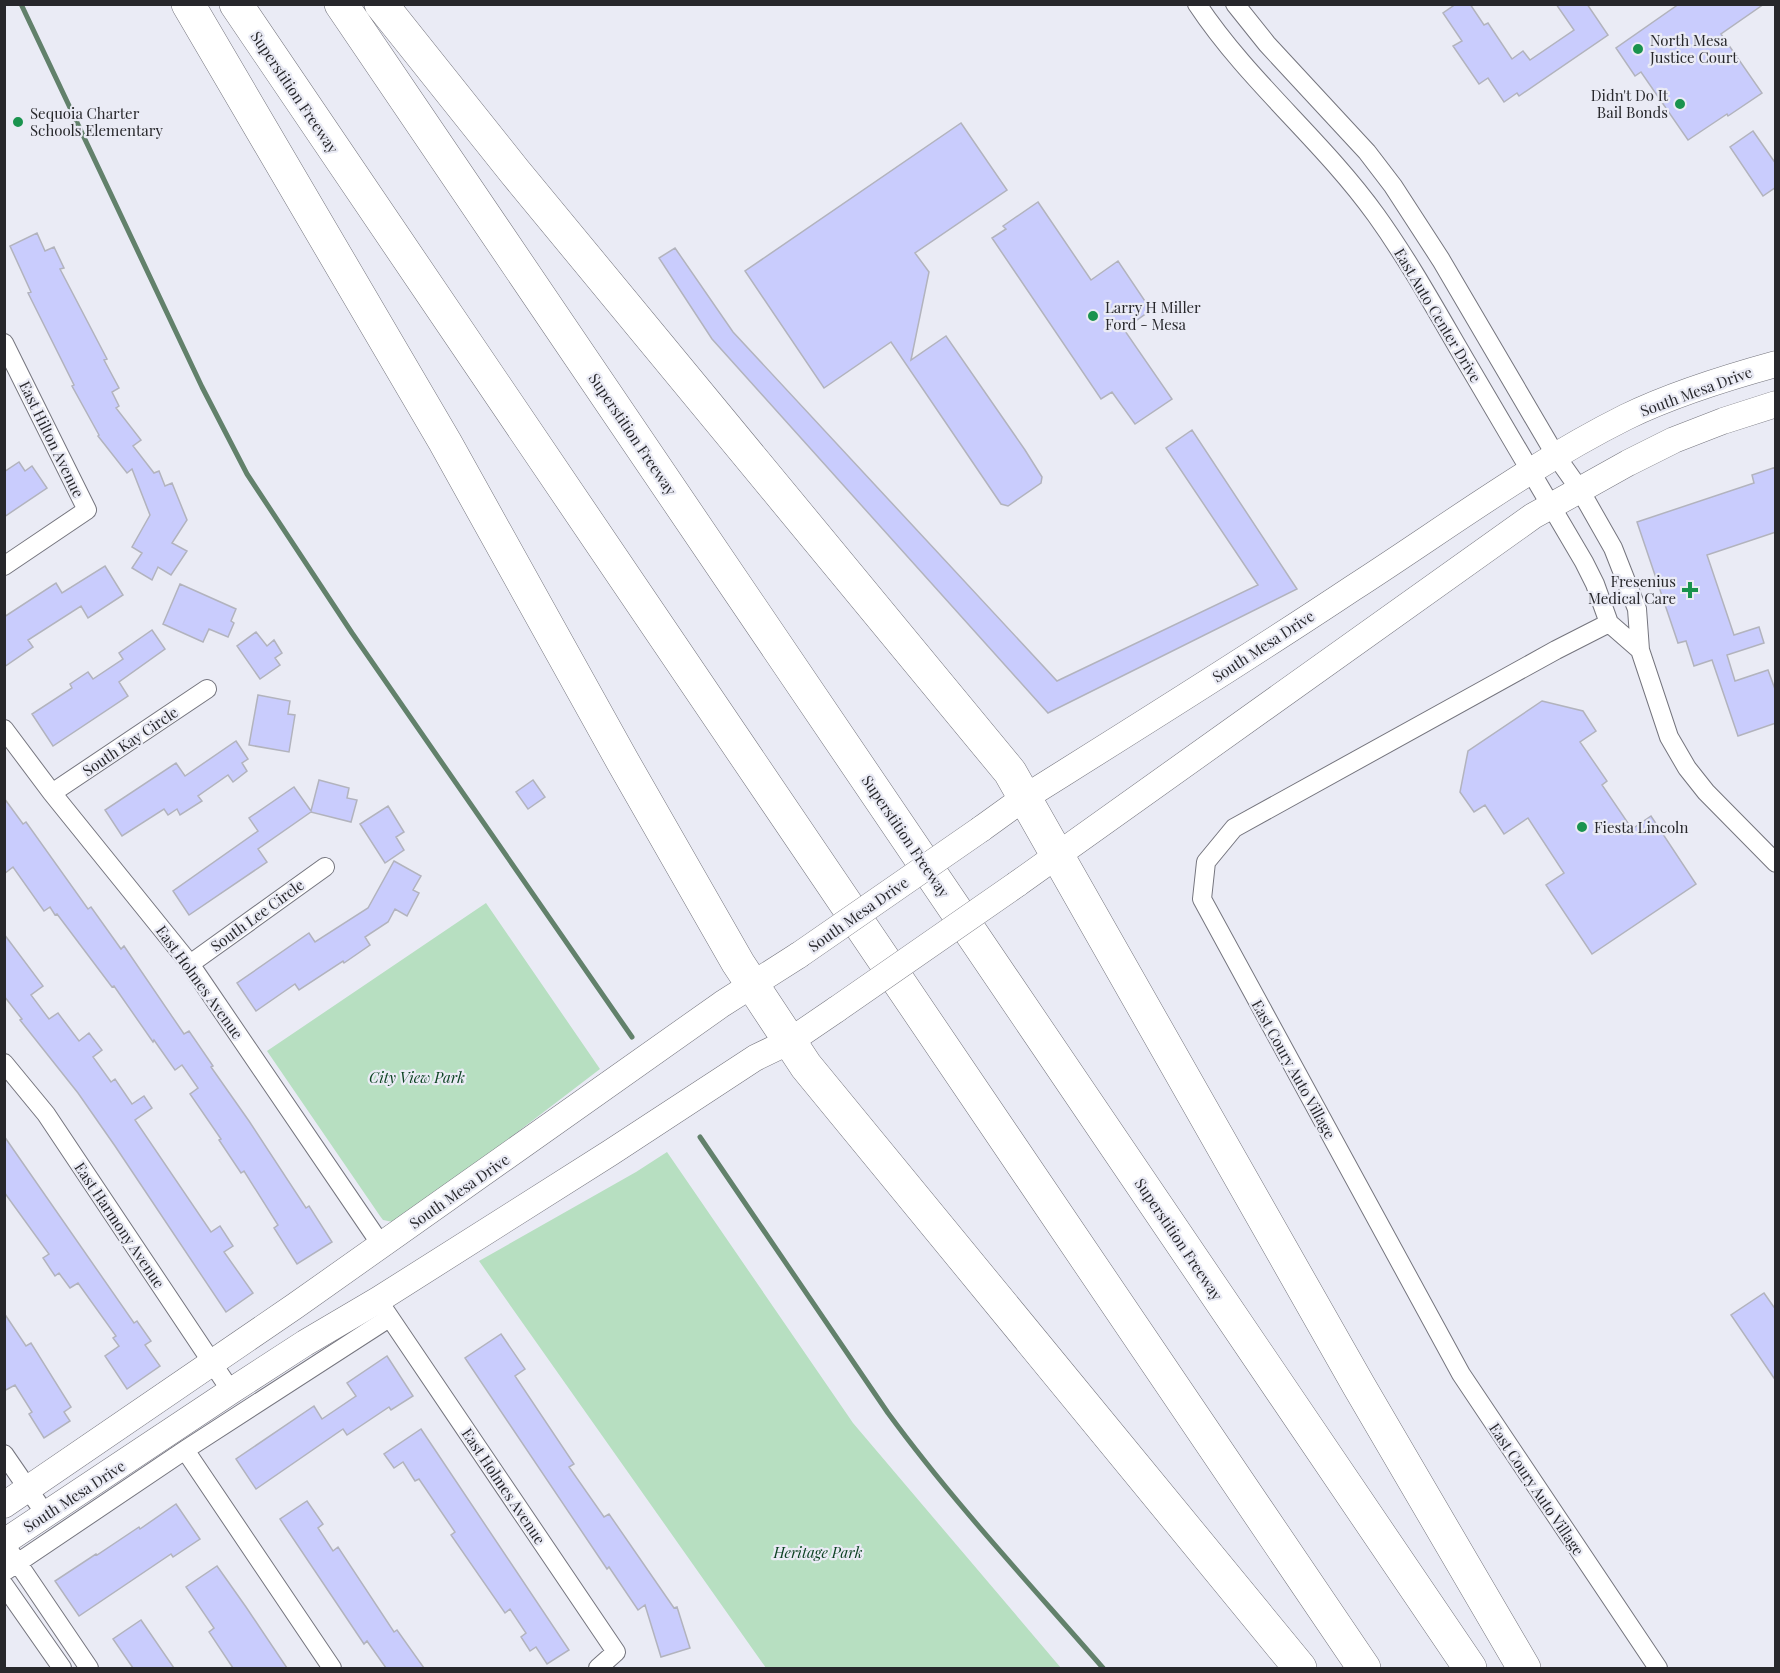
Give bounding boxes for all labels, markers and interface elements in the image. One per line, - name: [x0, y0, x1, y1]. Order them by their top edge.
- street label: Superstition Freeway: [247, 27, 344, 157]
- place label: North Mesa Justice Court: [1649, 30, 1738, 67]
- marker: North Mesa Justice Court: [1631, 42, 1645, 56]
- place label: Didn't Do It Bail Bonds: [1591, 85, 1669, 122]
- marker: Didn't Do It Bail Bonds: [1673, 97, 1687, 111]
- place label: Sequoia Charter Schools Elementary: [30, 103, 163, 140]
- marker: Sequoia Charter Schools Elementary: [11, 115, 25, 129]
- street label: East Auto Center Drive: [1390, 244, 1486, 386]
- place label: Larry H Miller Ford - Mesa: [1105, 297, 1201, 334]
- marker: Larry H Miller Ford - Mesa: [1086, 309, 1100, 323]
- street label: South Mesa Drive: [1637, 361, 1755, 421]
- street label: Superstition Freeway: [585, 369, 682, 499]
- street label: East Hilton Avenue: [15, 377, 89, 501]
- place label: Fresenius Medical Care: [1588, 571, 1676, 608]
- marker: Fresenius Medical Care: [1681, 581, 1699, 599]
- street label: South Mesa Drive: [1208, 606, 1318, 686]
- street label: South Kay Circle: [78, 702, 182, 780]
- street label: Superstition Freeway: [858, 771, 955, 901]
- place label: Fiesta Lincoln: [1594, 817, 1688, 837]
- marker: Fiesta Lincoln: [1575, 820, 1589, 834]
- street label: South Mesa Drive: [804, 872, 912, 956]
- street label: South Lee Circle: [206, 874, 308, 956]
- street label: East Holmes Avenue: [152, 921, 248, 1043]
- street label: East Coury Auto Village: [1248, 996, 1340, 1142]
- park label: City View Park: [369, 1067, 465, 1087]
- street label: South Mesa Drive: [405, 1149, 513, 1233]
- street label: East Harmony Avenue: [70, 1158, 170, 1292]
- street label: Superstition Freeway: [1131, 1174, 1228, 1304]
- street label: East Coury Auto Village: [1485, 1419, 1589, 1559]
- street label: East Holmes Avenue: [458, 1424, 550, 1548]
- street label: South Mesa Drive: [19, 1456, 129, 1536]
- park label: Heritage Park: [773, 1542, 863, 1562]

